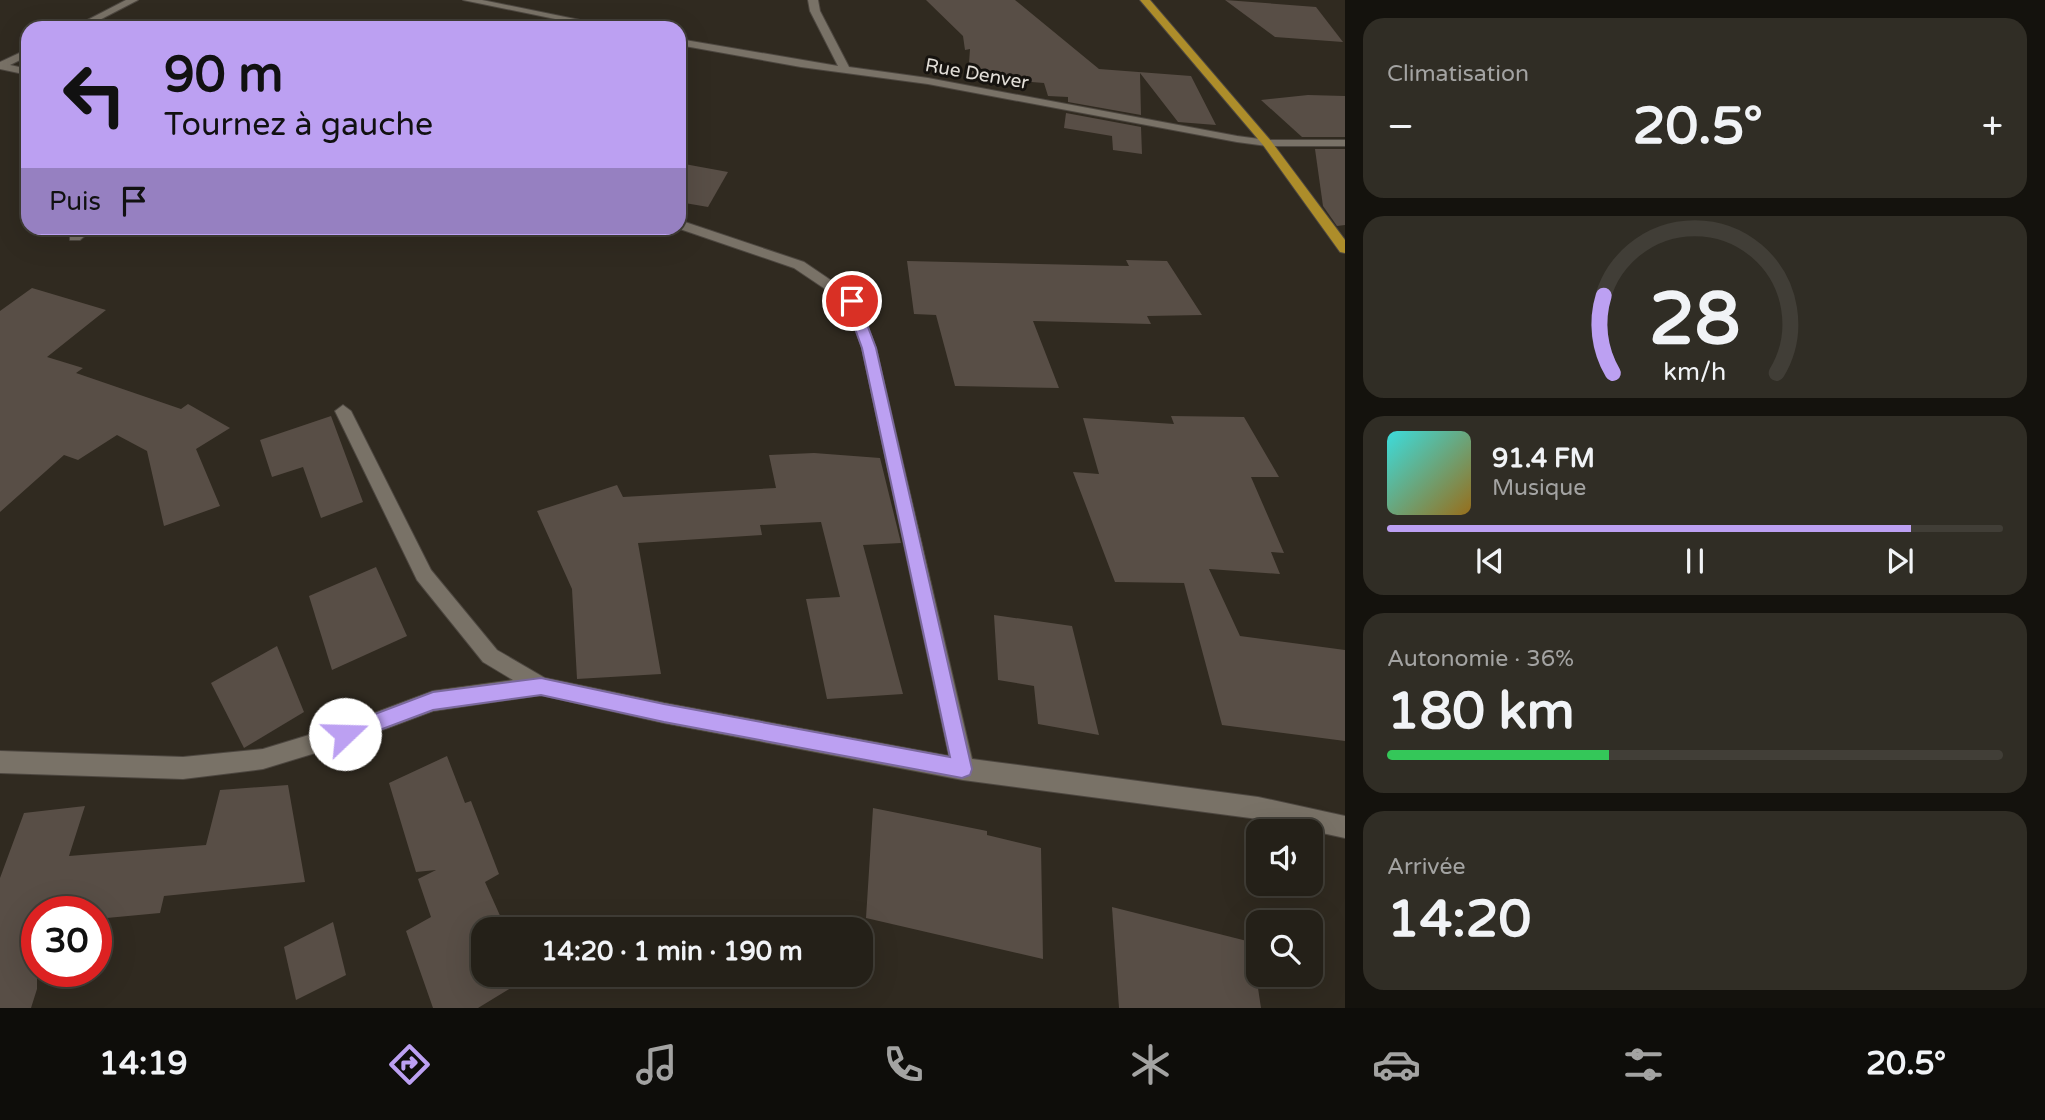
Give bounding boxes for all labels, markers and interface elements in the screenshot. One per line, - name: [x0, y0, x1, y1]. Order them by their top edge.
- text: 90 m: [164, 46, 283, 105]
- icon: left: [49, 49, 140, 140]
- street label: Rue Denver: [923, 54, 1031, 94]
- text: Climatisation: [1387, 60, 1529, 88]
- text: 20.5°: [1633, 95, 1763, 158]
- text: −: [1387, 104, 1414, 150]
- text: +: [1982, 104, 2003, 150]
- text: Tournez à gauche: [164, 106, 433, 144]
- icon: arrive: [115, 182, 153, 220]
- text: Puis: [49, 186, 101, 217]
- pin: [822, 271, 882, 331]
- text: 28: [1649, 276, 1741, 364]
- icon: arrive: [833, 282, 871, 320]
- text: km/h: [1664, 356, 1726, 386]
- text: 91.4 FM: [1492, 443, 1595, 474]
- text: Musique: [1492, 474, 1586, 502]
- icon: previous: [1471, 542, 1509, 580]
- icon: pause: [1676, 542, 1714, 580]
- icon: next: [1881, 542, 1919, 580]
- text: Autonomie · 36%: [1387, 645, 1574, 673]
- text: 180 km: [1387, 680, 1575, 743]
- position arrow: [308, 697, 382, 771]
- map controls: [1246, 819, 1323, 987]
- button: sound: [1246, 819, 1323, 896]
- text: Arrivée: [1387, 853, 1465, 881]
- text: 14:20: [1387, 888, 1531, 951]
- speed limit sign: 30: [21, 896, 112, 987]
- button: search: [1246, 910, 1323, 987]
- text: 14:20 · 1 min · 190 m: [541, 936, 803, 967]
- icon: directions: [385, 1040, 434, 1089]
- icon: music: [632, 1040, 681, 1089]
- icon: phone: [879, 1040, 928, 1089]
- icon: climate: [1126, 1040, 1175, 1089]
- icon: car: [1372, 1040, 1421, 1089]
- icon: filters: [1619, 1040, 1668, 1089]
- text: 14:19: [99, 1045, 188, 1083]
- text: 20.5°: [1866, 1045, 1946, 1083]

